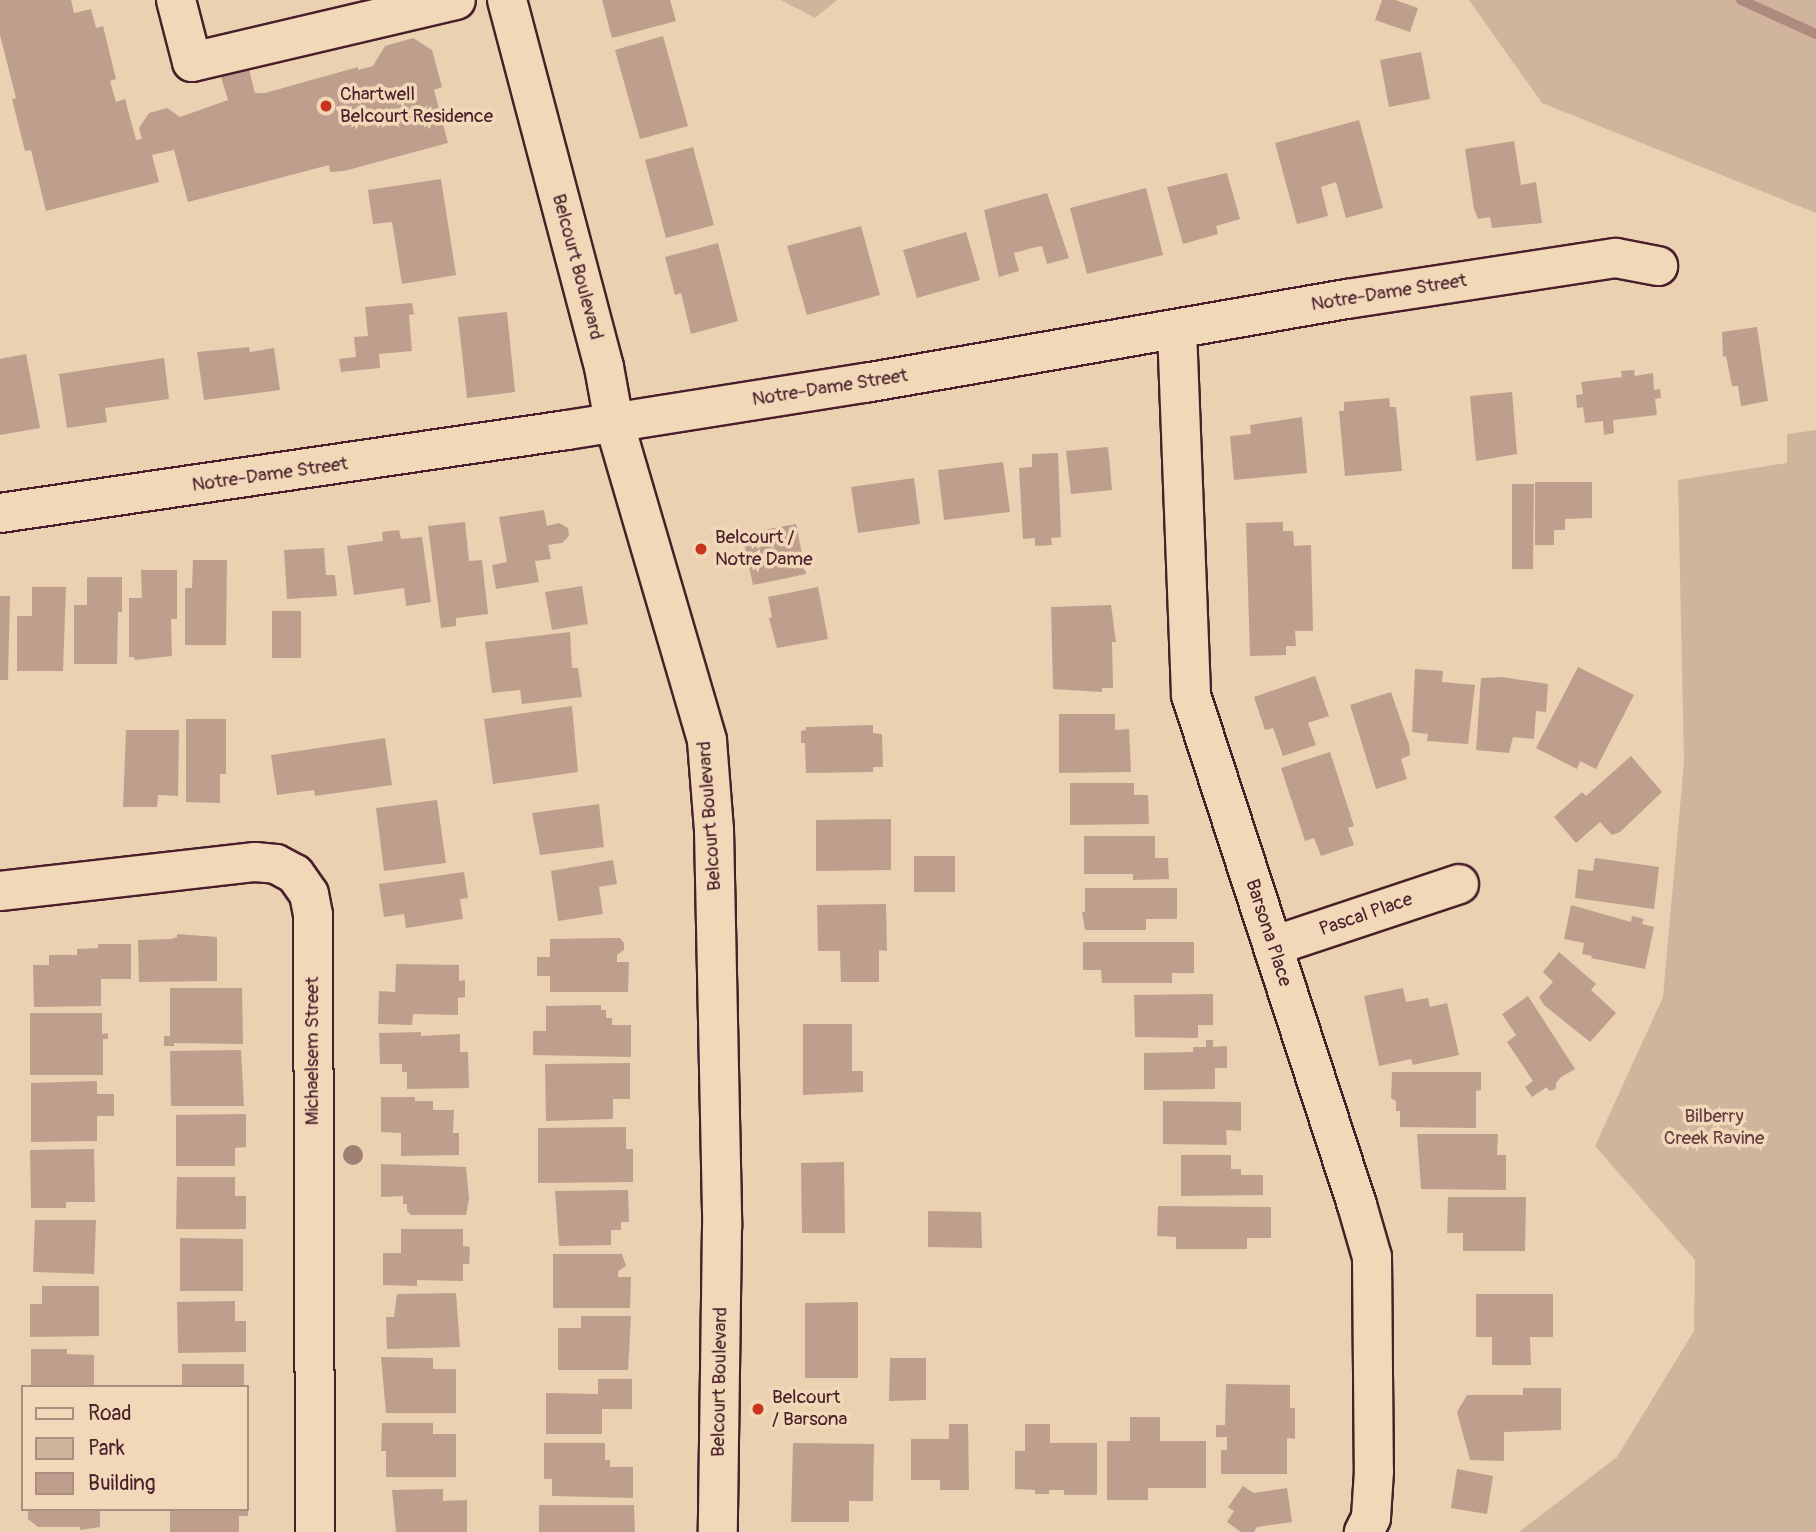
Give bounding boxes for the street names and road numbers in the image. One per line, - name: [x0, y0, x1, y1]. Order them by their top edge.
- street label: Belcourt Boulevard: [547, 192, 607, 342]
- street label: Notre-Dame Street: [1310, 269, 1468, 317]
- street label: Notre-Dame Street: [751, 364, 909, 412]
- street label: Notre-Dame Street: [191, 453, 349, 497]
- street label: Belcourt Boulevard: [693, 740, 727, 892]
- street label: Barsona Place: [1240, 876, 1296, 990]
- street label: Pascal Place: [1316, 888, 1416, 942]
- street label: Michaelsem Street: [302, 977, 324, 1125]
- street label: Belcourt Boulevard: [707, 1307, 733, 1457]

